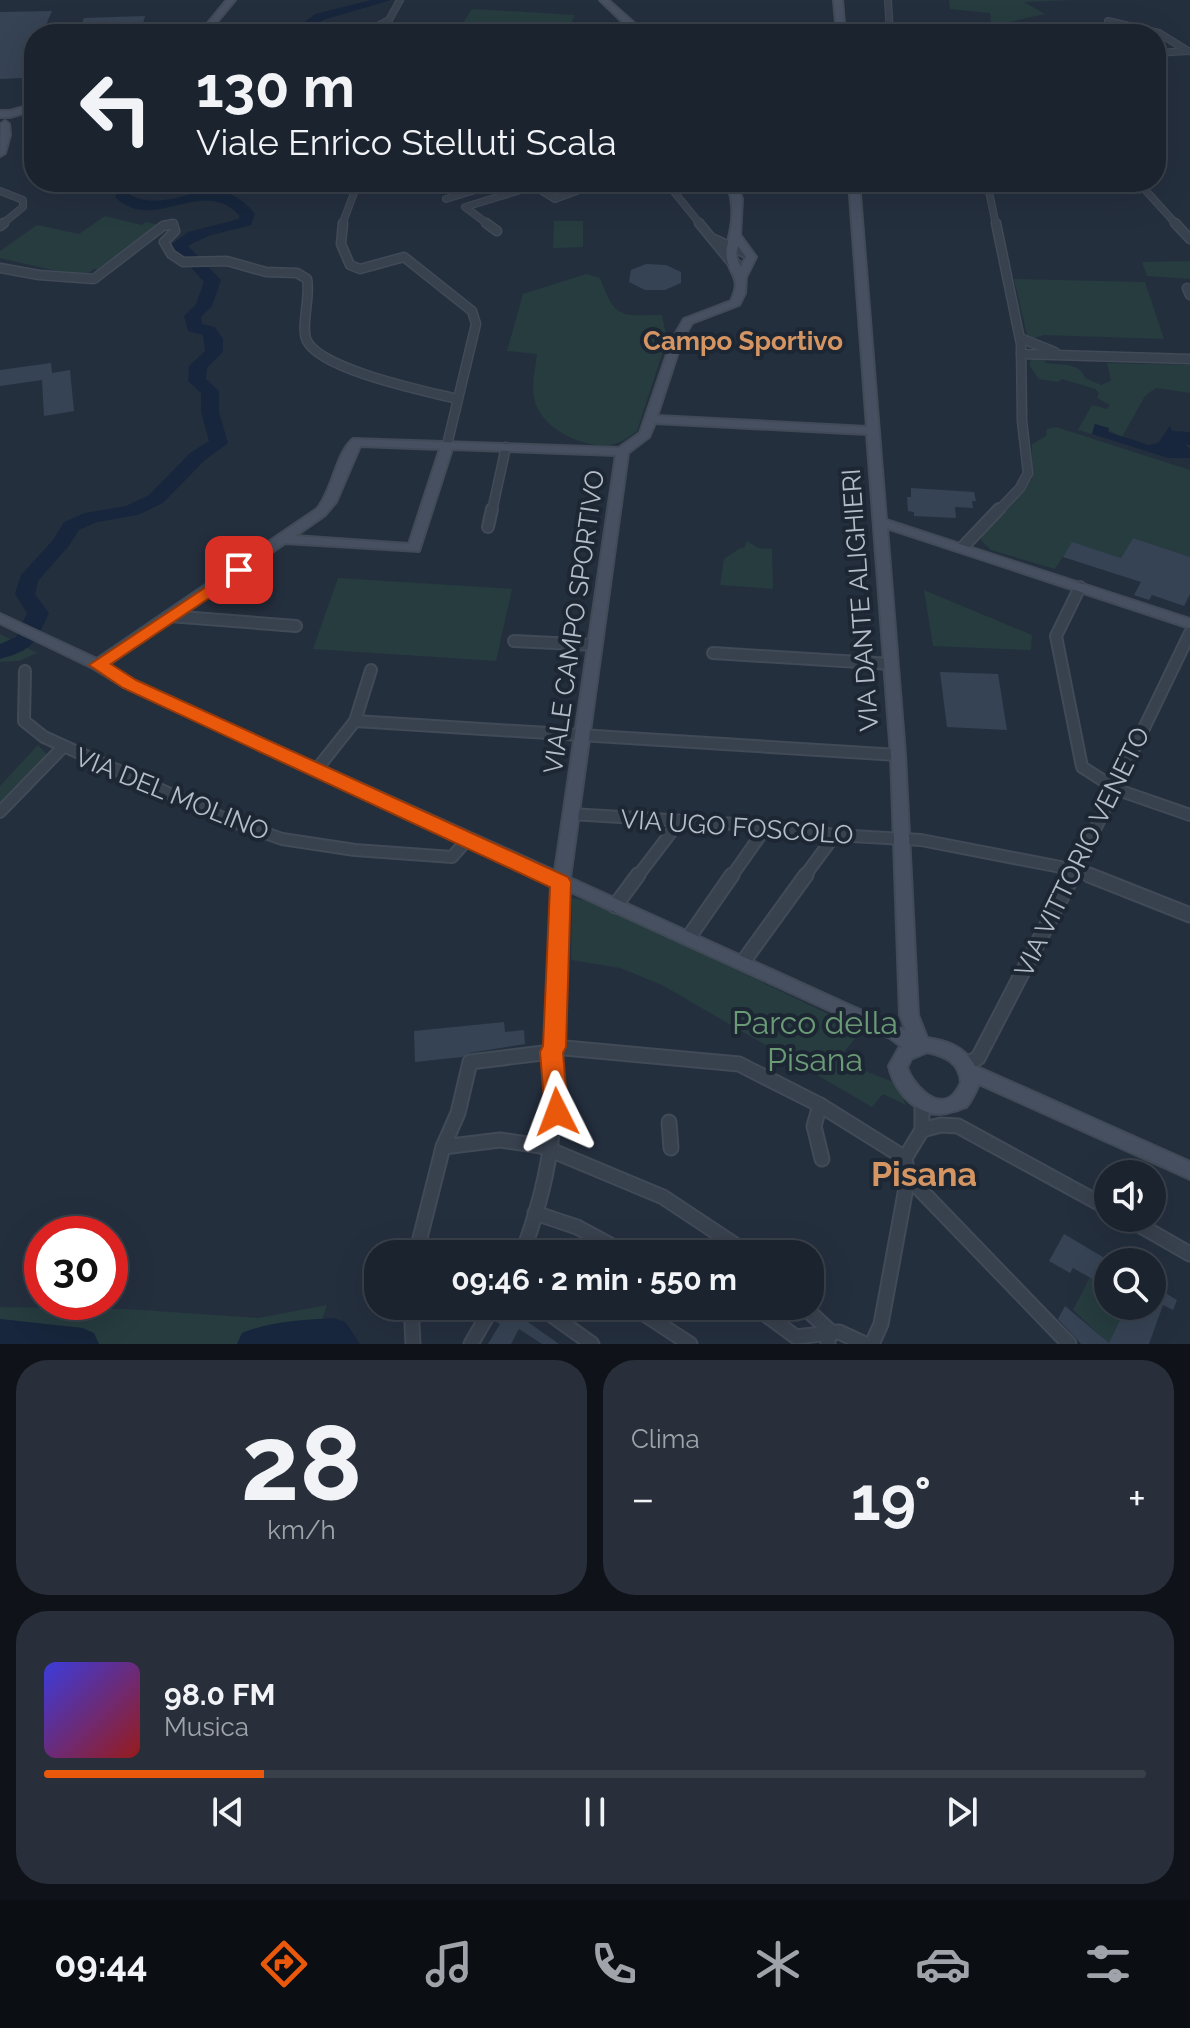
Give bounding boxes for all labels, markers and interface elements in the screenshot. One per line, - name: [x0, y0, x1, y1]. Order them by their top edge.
- text: 130 m: [196, 54, 355, 120]
- icon: left: [64, 56, 168, 160]
- text: Viale Enrico Stelluti Scala: [196, 121, 617, 163]
- district label: Campo Sportivo: [643, 326, 843, 356]
- street label: VIALE CAMPO SPORTIVO: [538, 468, 610, 776]
- street label: VIA DANTE ALIGHIERI: [836, 468, 884, 732]
- pin: [205, 536, 273, 604]
- icon: arrive: [217, 548, 261, 592]
- street label: VIA VITTORIO VENETO: [1008, 722, 1156, 982]
- street label: VIA DEL MOLINO: [71, 741, 273, 847]
- street label: VIA UGO FOSCOLO: [620, 804, 854, 850]
- park label: Parco della Pisana: [732, 1004, 898, 1078]
- position arrow: [515, 1070, 599, 1154]
- district label: Pisana: [871, 1154, 977, 1194]
- map controls: [1094, 1160, 1166, 1320]
- button: sound: [1094, 1160, 1166, 1232]
- speed limit sign: 30: [24, 1216, 128, 1320]
- button: search: [1094, 1248, 1166, 1320]
- text: 09:46 · 2 min · 550 m: [451, 1262, 737, 1297]
- text: 28: [241, 1402, 362, 1524]
- text: Clima: [631, 1424, 700, 1454]
- text: 19°: [851, 1464, 931, 1534]
- text: −: [631, 1473, 655, 1524]
- text: +: [1128, 1473, 1146, 1524]
- text: km/h: [267, 1515, 336, 1545]
- text: 98.0 FM: [164, 1677, 275, 1712]
- text: Musica: [164, 1712, 249, 1742]
- icon: previous: [206, 1790, 250, 1834]
- icon: pause: [573, 1790, 617, 1834]
- icon: next: [940, 1790, 984, 1834]
- icon: directions: [256, 1936, 312, 1992]
- icon: music: [421, 1936, 477, 1992]
- icon: phone: [586, 1936, 642, 1992]
- icon: climate: [750, 1936, 806, 1992]
- icon: car: [915, 1936, 971, 1992]
- icon: filters: [1080, 1936, 1136, 1992]
- text: 09:44: [54, 1943, 148, 1985]

